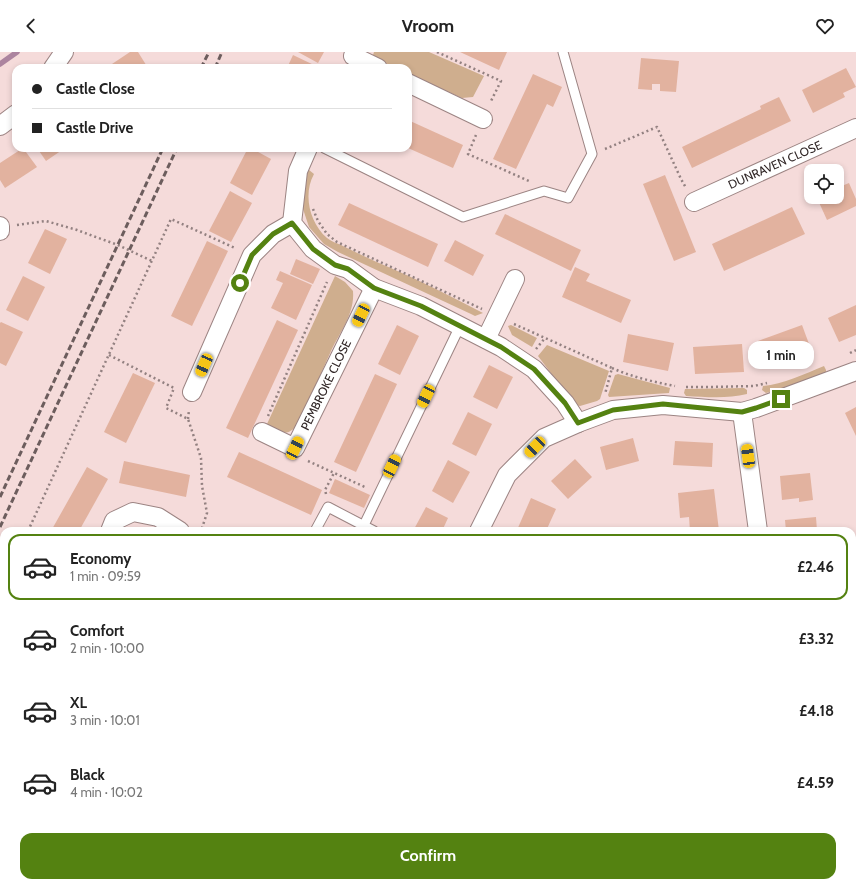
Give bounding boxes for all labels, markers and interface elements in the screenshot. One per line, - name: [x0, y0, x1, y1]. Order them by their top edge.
- icon: back: [20, 15, 42, 37]
- text: Vroom: [402, 15, 454, 37]
- icon: heart: [814, 15, 836, 37]
- text: Castle Close: [56, 80, 135, 98]
- text: Castle Drive: [56, 119, 133, 137]
- street label: DUNRAVEN CLOSE: [726, 137, 824, 192]
- map controls: [804, 164, 844, 204]
- button: locate: [804, 164, 844, 204]
- route start: [231, 274, 249, 292]
- car: [350, 302, 372, 328]
- street label: PEMBROKE CLOSE: [297, 337, 354, 433]
- callout: 1 min: [748, 341, 814, 369]
- text: 1 min: [766, 347, 796, 363]
- car: [194, 352, 214, 378]
- car: [415, 383, 437, 409]
- route end: [772, 390, 790, 408]
- car: [522, 434, 548, 460]
- car: [284, 435, 306, 461]
- car: [740, 443, 756, 469]
- car: [381, 453, 403, 479]
- icon: car: [22, 549, 58, 585]
- text: Economy: [70, 550, 131, 568]
- text: £2.46: [797, 558, 834, 576]
- text: 1 min · 09:59: [70, 568, 141, 584]
- icon: car: [22, 621, 58, 657]
- text: Comfort: [70, 622, 124, 640]
- text: £3.32: [799, 630, 834, 648]
- text: 2 min · 10:00: [70, 640, 144, 656]
- icon: car: [22, 693, 58, 729]
- text: XL: [70, 694, 87, 712]
- text: £4.18: [799, 702, 834, 720]
- text: 3 min · 10:01: [70, 712, 140, 728]
- icon: car: [22, 765, 58, 801]
- text: Black: [70, 766, 105, 784]
- text: £4.59: [797, 774, 834, 792]
- text: 4 min · 10:02: [70, 784, 143, 800]
- button: Confirm: [20, 833, 836, 879]

